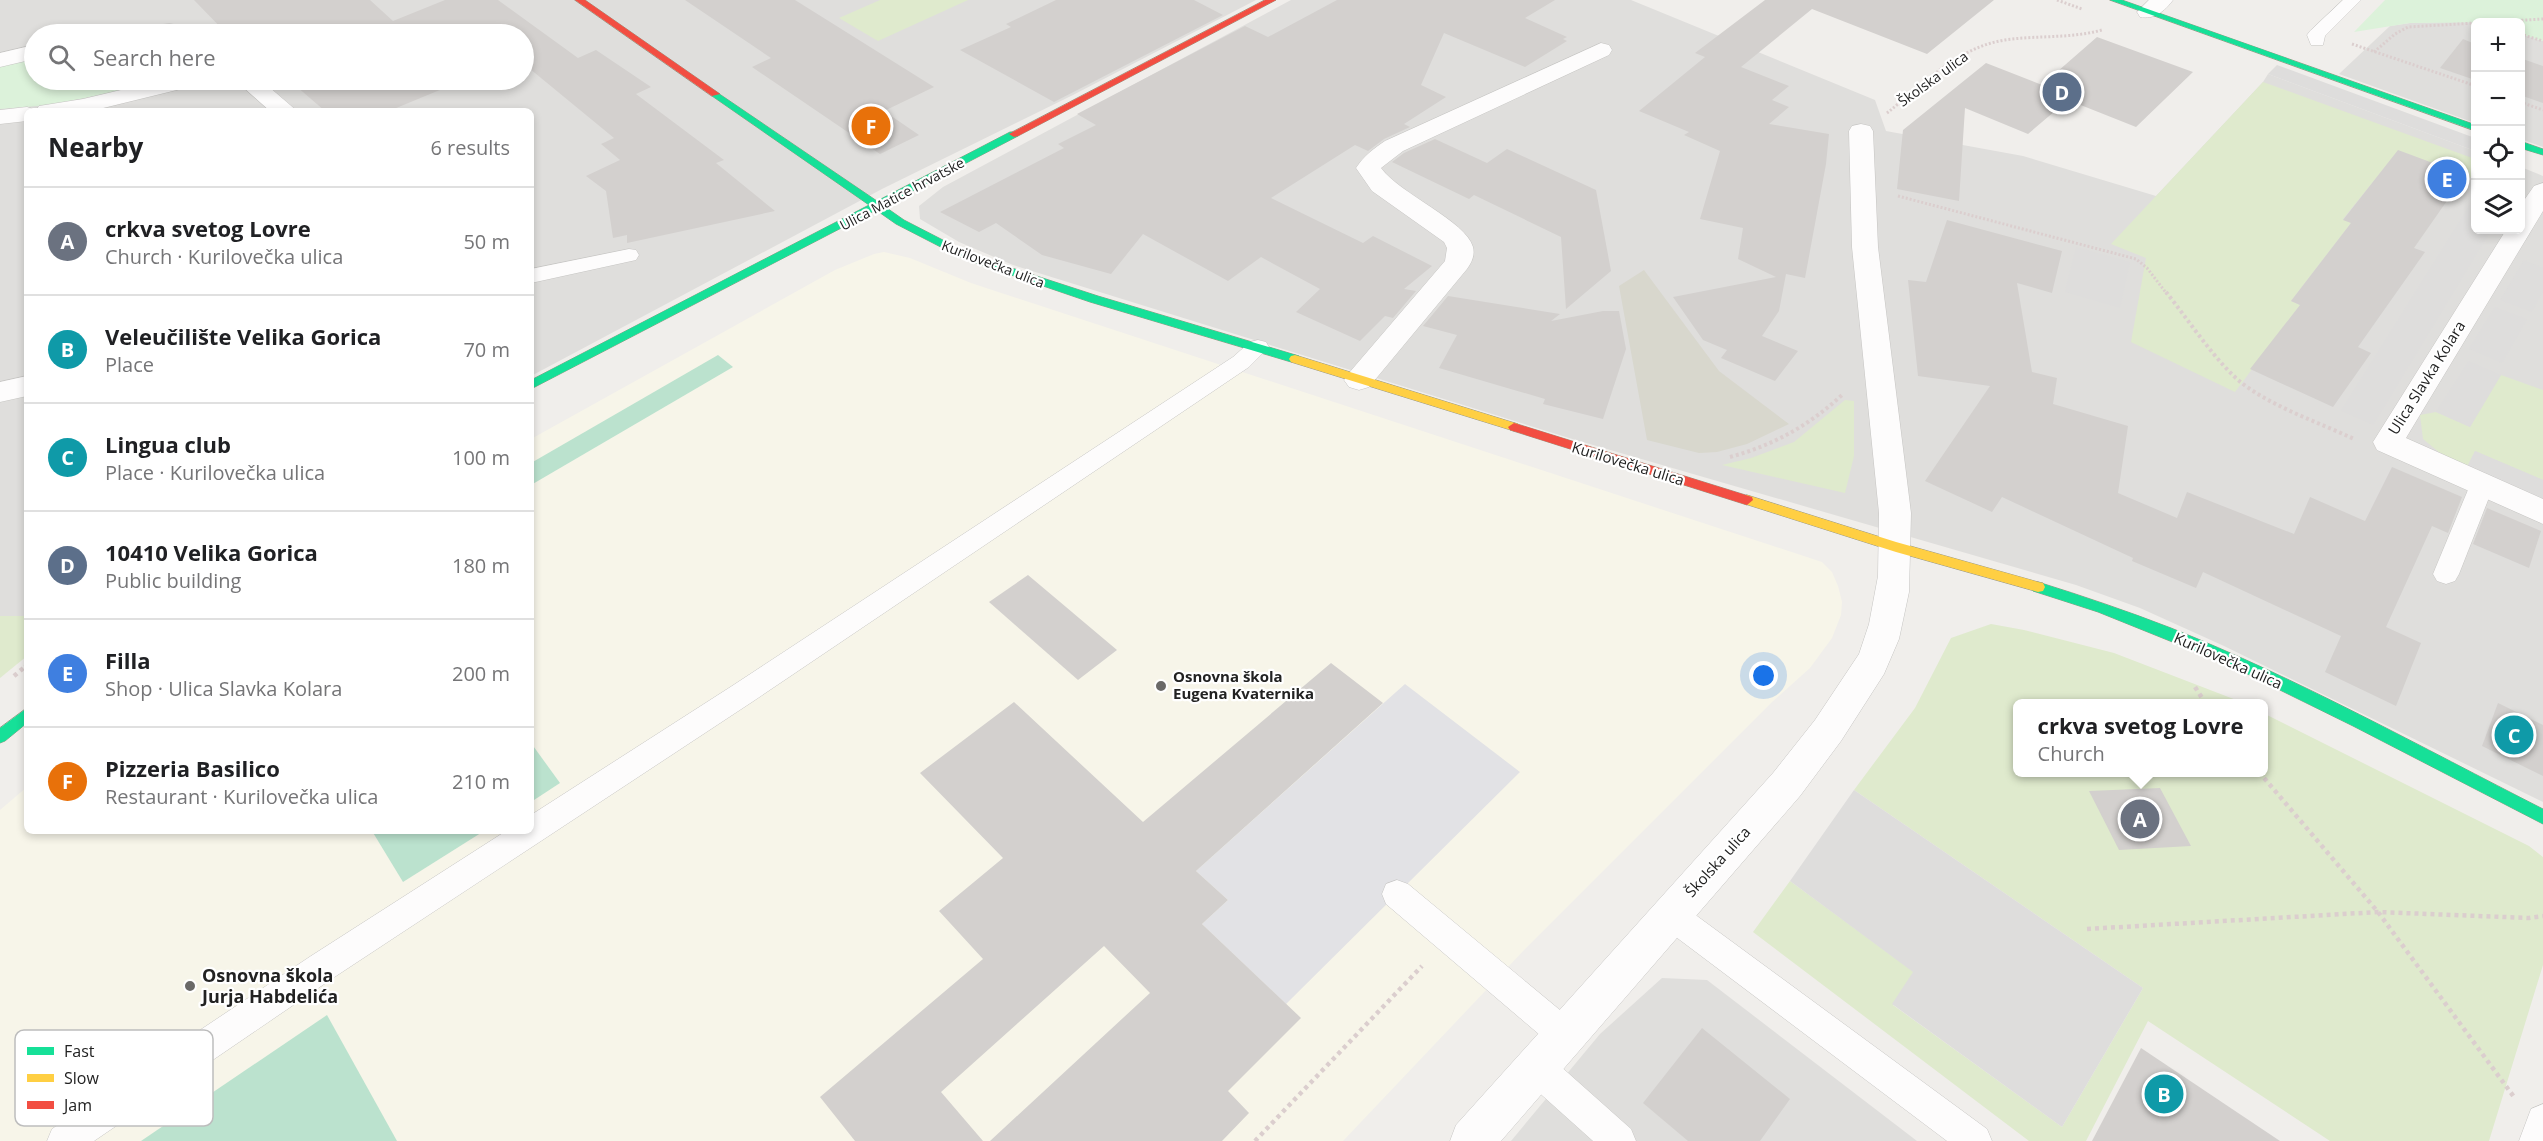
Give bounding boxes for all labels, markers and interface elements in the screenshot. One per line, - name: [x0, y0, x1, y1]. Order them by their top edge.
- map controls: [2471, 18, 2525, 234]
- button: +: [2471, 18, 2525, 72]
- search box: [24, 24, 534, 90]
- icon: search: [45, 41, 78, 74]
- text: Search here: [93, 42, 216, 72]
- street label: Školska ulica: [1894, 47, 1972, 111]
- pin: D: [2042, 70, 2082, 115]
- button: −: [2471, 72, 2525, 126]
- pin: F: [852, 104, 890, 148]
- button: locate: [2471, 126, 2525, 180]
- text: Nearby: [48, 129, 143, 165]
- text: 6 results: [430, 134, 510, 161]
- street label: Ulica Matice hrvatske: [836, 153, 967, 234]
- pin: E: [2428, 156, 2466, 201]
- button: layers: [2471, 180, 2525, 234]
- text: crkva svetog Lovre: [105, 213, 311, 243]
- text: A: [61, 228, 74, 255]
- text: 50 m: [463, 228, 510, 255]
- street label: Kurilovečka ulica: [939, 235, 1047, 292]
- text: Church · Kurilovečka ulica: [105, 243, 343, 270]
- street label: Ulica Slavka Kolara: [2383, 317, 2469, 438]
- text: Veleučilište Velika Gorica: [105, 321, 381, 351]
- text: B: [61, 336, 74, 363]
- text: 70 m: [463, 336, 510, 363]
- text: Place: [105, 351, 154, 378]
- text: Lingua club: [105, 429, 231, 459]
- street label: Kurilovečka ulica: [1570, 436, 1687, 490]
- text: C: [61, 444, 74, 471]
- text: 100 m: [452, 444, 510, 471]
- text: Place · Kurilovečka ulica: [105, 459, 325, 486]
- text: 10410 Velika Gorica: [105, 537, 318, 567]
- text: D: [60, 552, 75, 579]
- text: 180 m: [452, 552, 510, 579]
- text: Public building: [105, 567, 241, 594]
- street label: Kurilovečka ulica: [2171, 627, 2286, 693]
- text: Filla: [105, 645, 151, 675]
- text: E: [62, 660, 73, 687]
- text: 200 m: [452, 660, 510, 687]
- your location: [1749, 661, 1778, 690]
- place label: Osnovna škola Eugena Kvaternika: [1173, 666, 1314, 703]
- text: Shop · Ulica Slavka Kolara: [105, 675, 342, 702]
- marker: Osnovna škola Eugena Kvaternika: [1154, 679, 1168, 693]
- popup: [2013, 699, 2268, 777]
- text: crkva svetog Lovre: [2038, 710, 2243, 740]
- pin: C: [2494, 712, 2534, 758]
- text: Church: [2038, 740, 2105, 767]
- text: Pizzeria Basilico: [105, 753, 280, 783]
- text: F: [62, 768, 73, 795]
- text: 210 m: [452, 768, 510, 795]
- text: Restaurant · Kurilovečka ulica: [105, 783, 378, 810]
- pin: A: [2120, 796, 2160, 842]
- street label: Školska ulica: [1680, 822, 1754, 901]
- place label: Osnovna škola Jurja Habdelića: [200, 963, 338, 1008]
- marker: Osnovna škola Jurja Habdelića: [183, 979, 197, 993]
- legend: [15, 1030, 213, 1126]
- text: Fast: [64, 1040, 95, 1062]
- text: Slow: [64, 1067, 99, 1089]
- pin: B: [2144, 1072, 2184, 1116]
- text: Jam: [62, 1094, 92, 1116]

